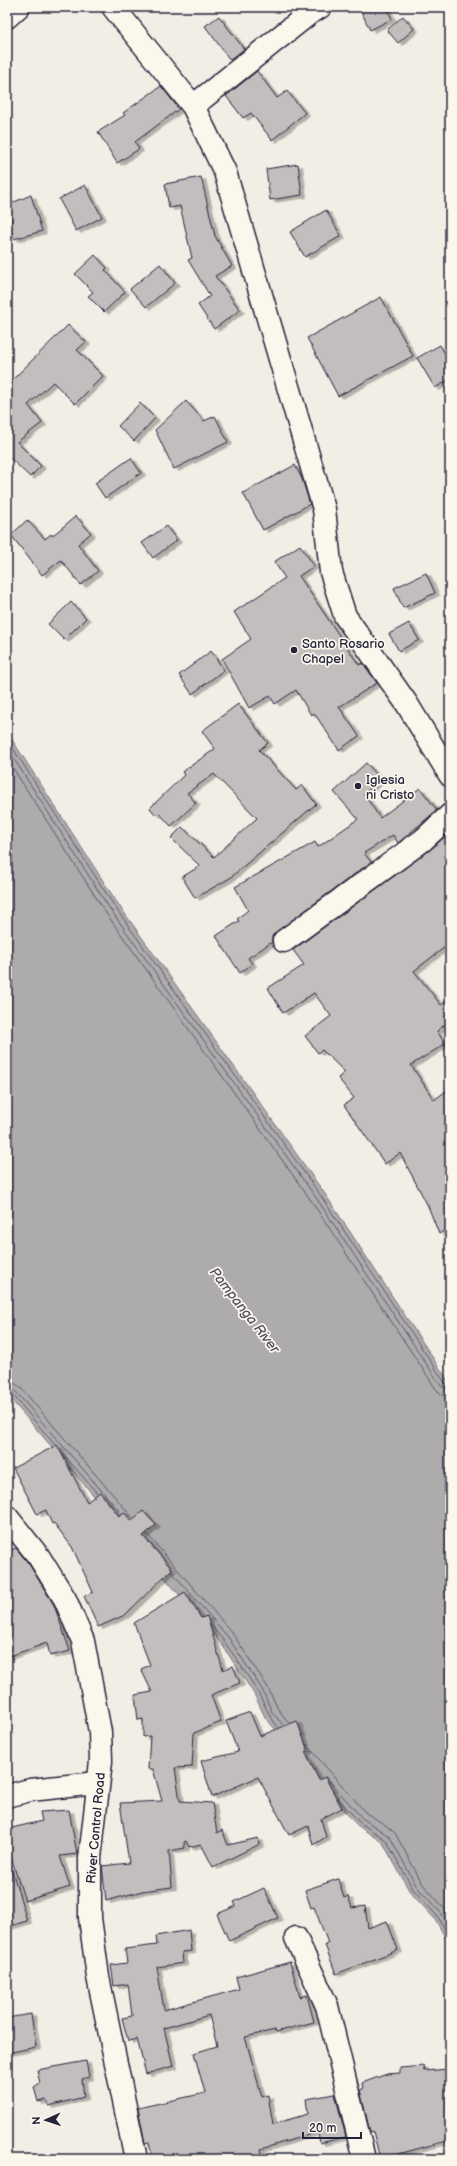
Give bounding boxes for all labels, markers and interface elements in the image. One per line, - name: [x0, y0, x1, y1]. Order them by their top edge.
- place label: Santo Rosario Chapel: [302, 636, 385, 667]
- marker: Santo Rosario Chapel: [289, 645, 299, 655]
- place label: Iglesia ni Cristo: [366, 772, 414, 803]
- marker: Iglesia ni Cristo: [353, 781, 363, 791]
- water label: Pampanga River: [206, 1264, 284, 1357]
- street label: River Control Road: [83, 1772, 109, 1884]
- north arrow: [26, 2100, 66, 2140]
- scale bar: [303, 2114, 361, 2140]
- text: N: [30, 2116, 43, 2125]
- text: 20 m: [309, 2121, 336, 2136]

